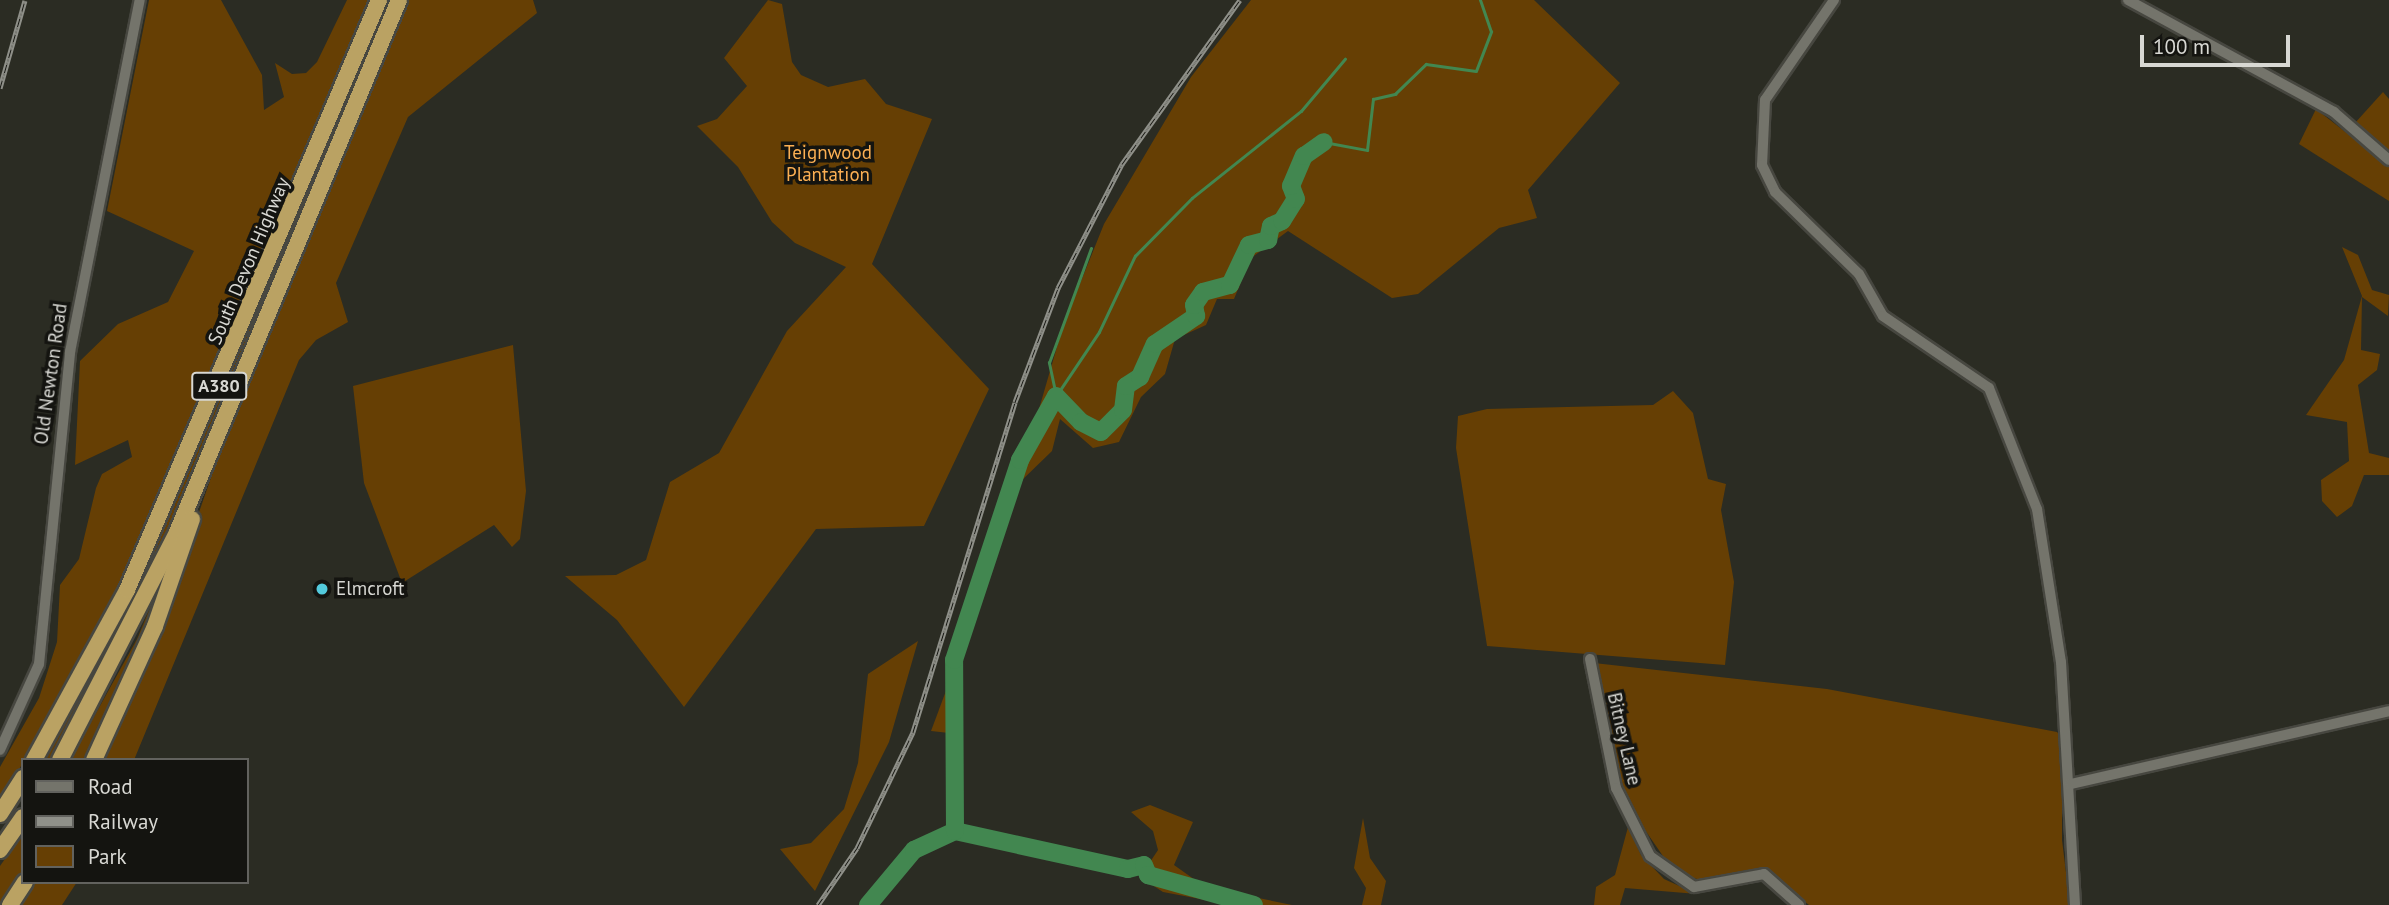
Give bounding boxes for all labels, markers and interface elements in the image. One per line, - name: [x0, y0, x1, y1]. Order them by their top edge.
- scale bar: [2144, 21, 2294, 65]
- text: 100 m: [2153, 33, 2210, 60]
- park label: Teignwood Plantation: [784, 142, 872, 186]
- street label: South Devon Highway: [203, 174, 295, 348]
- street label: Old Newton Road: [30, 302, 72, 446]
- road number: A380: [191, 372, 247, 400]
- place label: Elmcroft: [336, 578, 404, 600]
- marker: Elmcroft: [314, 581, 330, 597]
- street label: Bitney Lane: [1602, 690, 1646, 788]
- legend: [21, 758, 248, 884]
- text: Road: [88, 773, 132, 800]
- text: Railway: [88, 808, 158, 835]
- text: Park: [88, 843, 127, 870]

